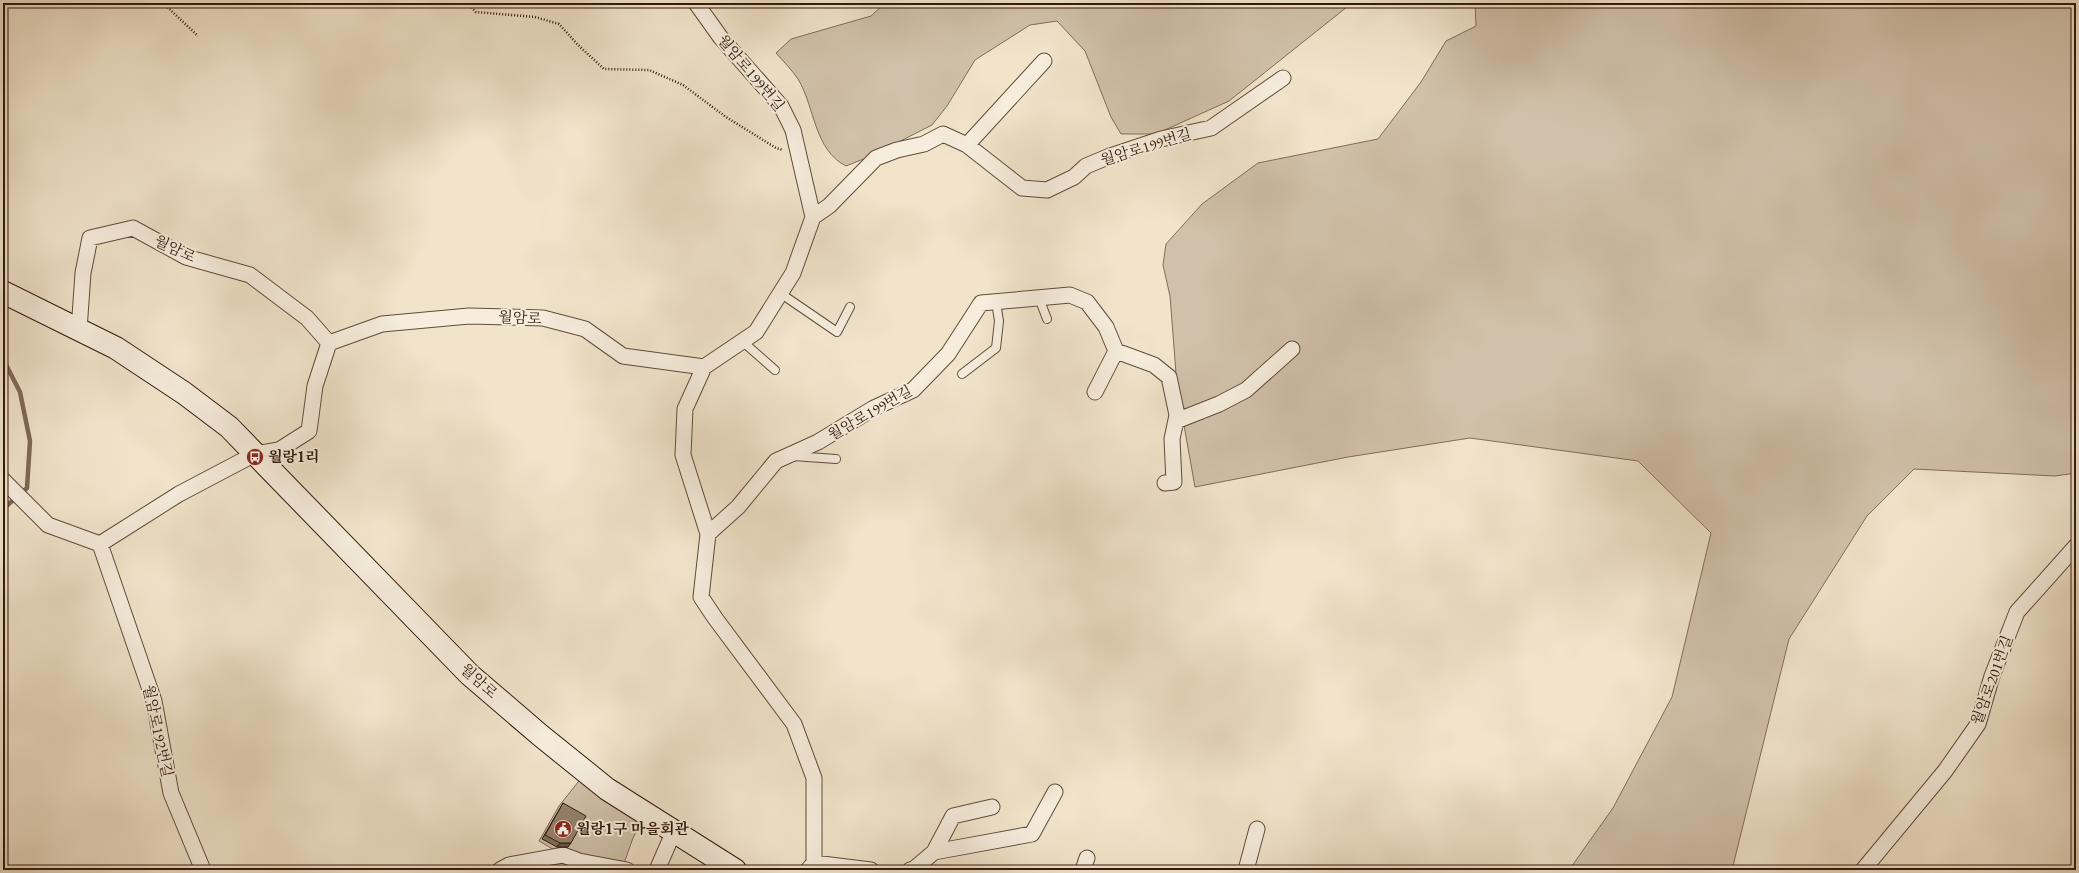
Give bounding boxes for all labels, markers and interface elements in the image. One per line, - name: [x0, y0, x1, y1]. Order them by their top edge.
- street label: 월암로199번길: [714, 31, 789, 115]
- street label: 월암로199번길: [1098, 124, 1194, 169]
- street label: 월암로: [151, 231, 199, 267]
- street label: 월암로: [498, 307, 543, 328]
- street label: 월암로199번길: [824, 381, 915, 444]
- bus stop icon: 월랑1리: [245, 447, 265, 467]
- place label: 월랑1리: [268, 447, 319, 466]
- street label: 월암로201번길: [1967, 632, 2017, 727]
- street label: 월암로: [457, 659, 502, 703]
- street label: 월암로192번길: [139, 683, 178, 779]
- public building icon: 월랑1구 마을회관: [553, 819, 573, 839]
- place label: 월랑1구 마을회관: [576, 819, 689, 838]

